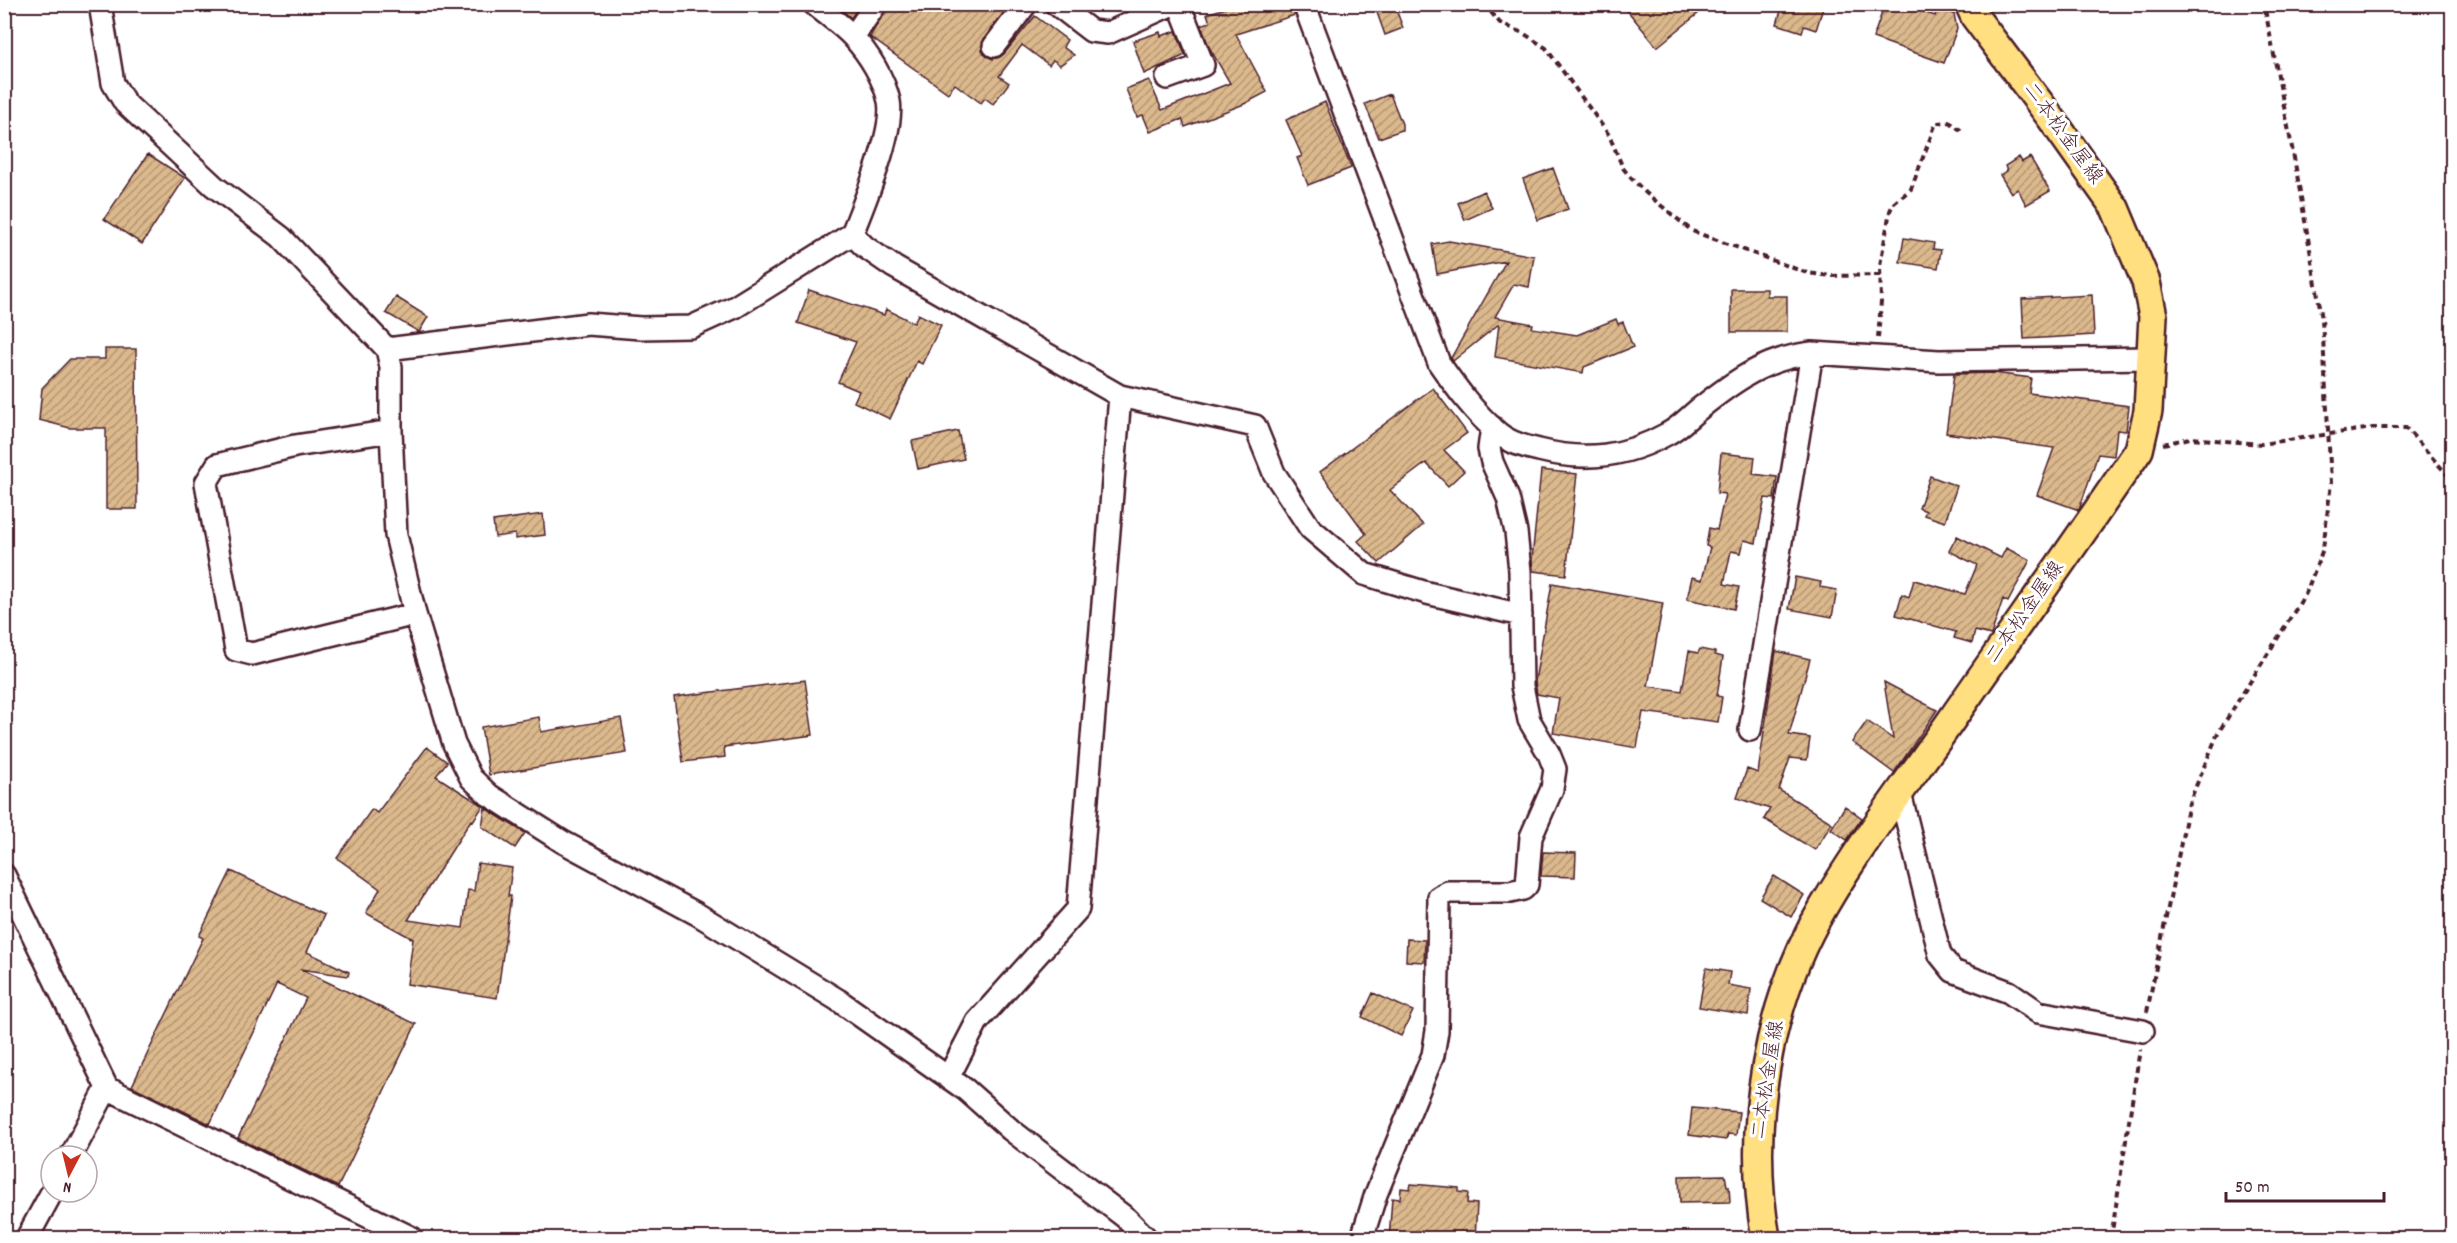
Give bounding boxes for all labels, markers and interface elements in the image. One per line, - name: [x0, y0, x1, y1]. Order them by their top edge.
- street label: 二本松金屋線: [2015, 77, 2109, 191]
- street label: 二本松金屋線: [1980, 556, 2072, 670]
- street label: 二本松金屋線: [1746, 1019, 1792, 1141]
- north arrow: [39, 1144, 99, 1204]
- scale bar: [2226, 1165, 2384, 1203]
- text: N: [62, 1174, 73, 1198]
- text: 50 m: [2235, 1176, 2270, 1201]

